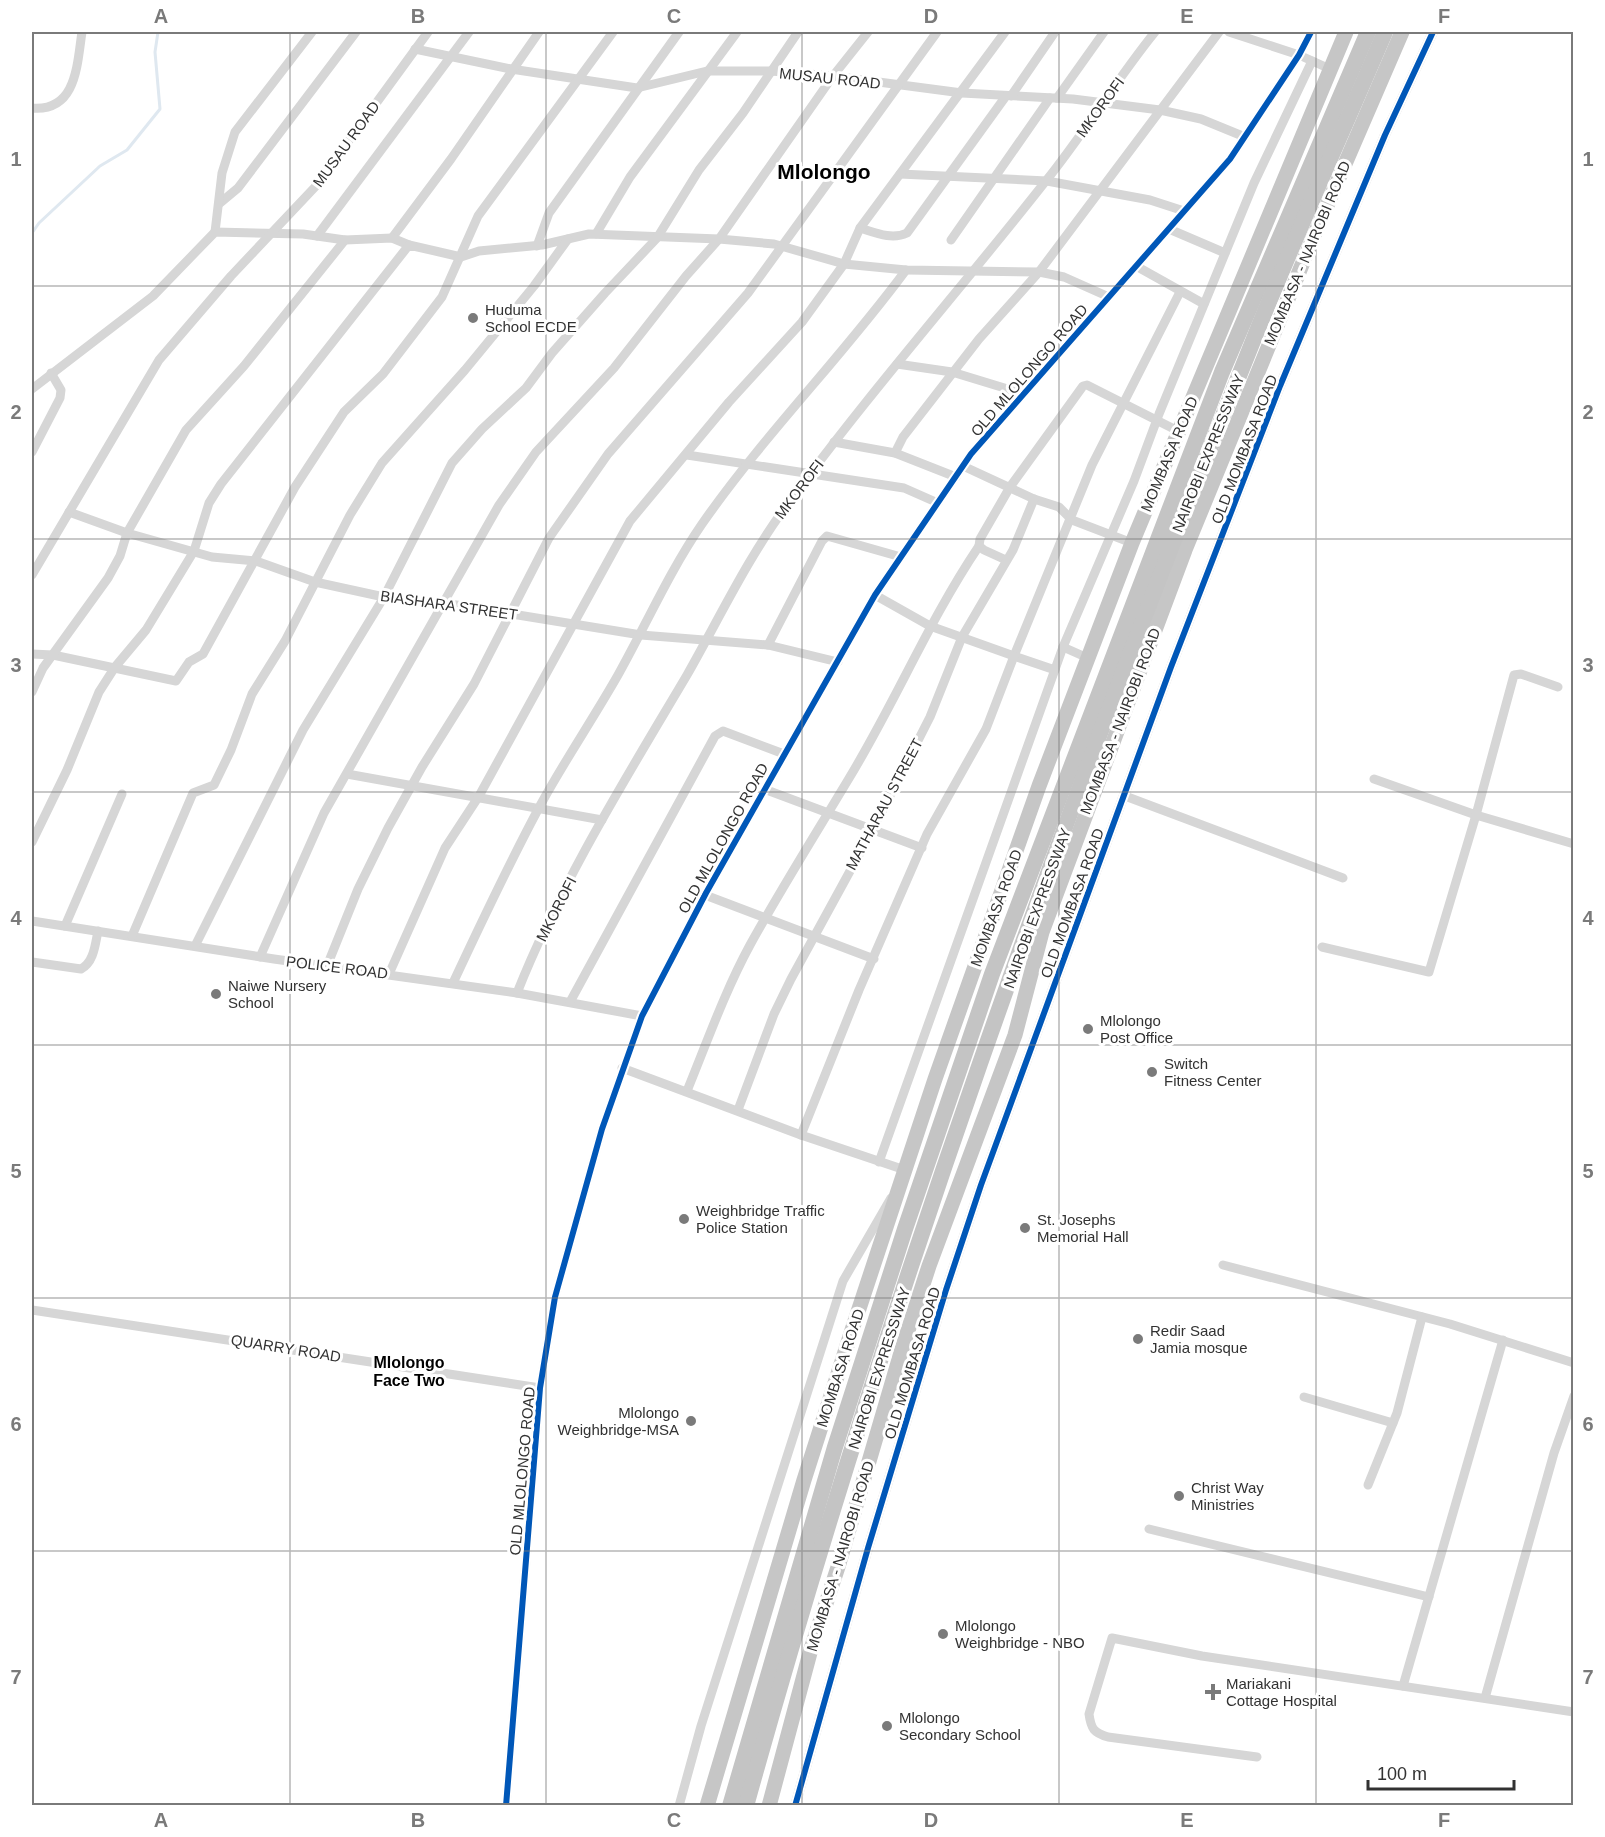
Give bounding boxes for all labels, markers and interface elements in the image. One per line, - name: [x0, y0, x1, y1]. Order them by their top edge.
- text: A: [154, 5, 168, 27]
- text: B: [411, 5, 425, 27]
- text: C: [667, 5, 681, 27]
- text: D: [924, 5, 938, 27]
- text: E: [1180, 5, 1194, 27]
- text: F: [1438, 5, 1450, 27]
- street label: MUSAU ROAD: [779, 64, 882, 92]
- street label: MKOROFI: [1073, 74, 1127, 140]
- street label: MUSAU ROAD: [309, 98, 383, 190]
- text: 1: [10, 148, 22, 170]
- text: 1: [1582, 148, 1594, 170]
- street label: MOMBASA - NAIROBI ROAD: [1260, 158, 1354, 348]
- district label: Mlolongo: [777, 160, 871, 183]
- street label: OLD MLOLONGO ROAD: [967, 300, 1091, 439]
- place label: Huduma School ECDE: [485, 301, 577, 335]
- marker: Huduma School ECDE: [466, 311, 480, 325]
- street label: NAIROBI EXPRESSWAY: [1168, 371, 1248, 535]
- street label: OLD MOMBASA ROAD: [1208, 372, 1280, 526]
- street label: MOMBASA ROAD: [1137, 394, 1201, 514]
- text: 2: [10, 401, 22, 423]
- text: 2: [1582, 401, 1594, 423]
- street label: MKOROFI: [771, 456, 827, 522]
- street label: BIASHARA STREET: [379, 587, 519, 623]
- street label: MOMBASA - NAIROBI ROAD: [1077, 625, 1164, 817]
- text: 3: [10, 654, 22, 676]
- text: 3: [1582, 654, 1594, 676]
- street label: MATHARAU STREET: [842, 735, 926, 873]
- street label: OLD MLOLONGO ROAD: [675, 760, 772, 916]
- street label: NAIROBI EXPRESSWAY: [1000, 826, 1074, 990]
- street label: OLD MOMBASA ROAD: [1037, 826, 1107, 980]
- street label: MOMBASA ROAD: [967, 847, 1025, 969]
- street label: MKOROFI: [533, 874, 579, 944]
- text: 4: [10, 907, 22, 929]
- text: 4: [1582, 907, 1594, 929]
- street label: POLICE ROAD: [285, 952, 389, 982]
- place label: Naiwe Nursery School: [228, 977, 327, 1011]
- marker: Naiwe Nursery School: [209, 987, 223, 1001]
- place label: Mlolongo Post Office: [1100, 1012, 1173, 1046]
- marker: Mlolongo Post Office: [1081, 1022, 1095, 1036]
- place label: Switch Fitness Center: [1164, 1055, 1262, 1089]
- marker: Switch Fitness Center: [1145, 1065, 1159, 1079]
- text: 5: [10, 1160, 22, 1182]
- text: 5: [1582, 1160, 1594, 1182]
- place label: Weighbridge Traffic Police Station: [696, 1202, 825, 1236]
- place label: St. Josephs Memorial Hall: [1037, 1211, 1129, 1245]
- marker: Weighbridge Traffic Police Station: [677, 1212, 691, 1226]
- marker: St. Josephs Memorial Hall: [1018, 1221, 1032, 1235]
- street label: NAIROBI EXPRESSWAY: [845, 1285, 913, 1451]
- street label: OLD MOMBASA ROAD: [881, 1285, 943, 1441]
- street label: MOMBASA ROAD: [813, 1307, 867, 1429]
- place label: Redir Saad Jamia mosque: [1150, 1322, 1248, 1356]
- street label: QUARRY ROAD: [230, 1331, 342, 1365]
- marker: Redir Saad Jamia mosque: [1131, 1332, 1145, 1346]
- district label: Mlolongo Face Two: [373, 1354, 445, 1389]
- street label: OLD MLOLONGO ROAD: [506, 1386, 538, 1556]
- place label: Mlolongo Weighbridge-MSA: [558, 1404, 679, 1438]
- text: 6: [10, 1413, 22, 1435]
- text: 6: [1582, 1413, 1594, 1435]
- marker: Mlolongo Weighbridge-MSA: [684, 1414, 698, 1428]
- street label: MOMBASA - NAIROBI ROAD: [803, 1459, 877, 1653]
- place label: Christ Way Ministries: [1191, 1479, 1264, 1513]
- marker: Christ Way Ministries: [1172, 1489, 1186, 1503]
- place label: Mlolongo Weighbridge - NBO: [955, 1617, 1085, 1651]
- marker: Mlolongo Weighbridge - NBO: [936, 1627, 950, 1641]
- text: 7: [10, 1666, 22, 1688]
- text: 7: [1582, 1666, 1594, 1688]
- place label: Mariakani Cottage Hospital: [1226, 1675, 1337, 1709]
- marker: Mariakani Cottage Hospital: [1204, 1683, 1222, 1701]
- place label: Mlolongo Secondary School: [899, 1709, 1021, 1743]
- marker: Mlolongo Secondary School: [880, 1719, 894, 1733]
- scale bar: [1368, 1753, 1514, 1791]
- text: 100 m: [1377, 1764, 1427, 1784]
- text: A: [154, 1809, 168, 1831]
- text: B: [411, 1809, 425, 1831]
- text: C: [667, 1809, 681, 1831]
- text: D: [924, 1809, 938, 1831]
- text: E: [1180, 1809, 1194, 1831]
- text: F: [1438, 1809, 1450, 1831]

